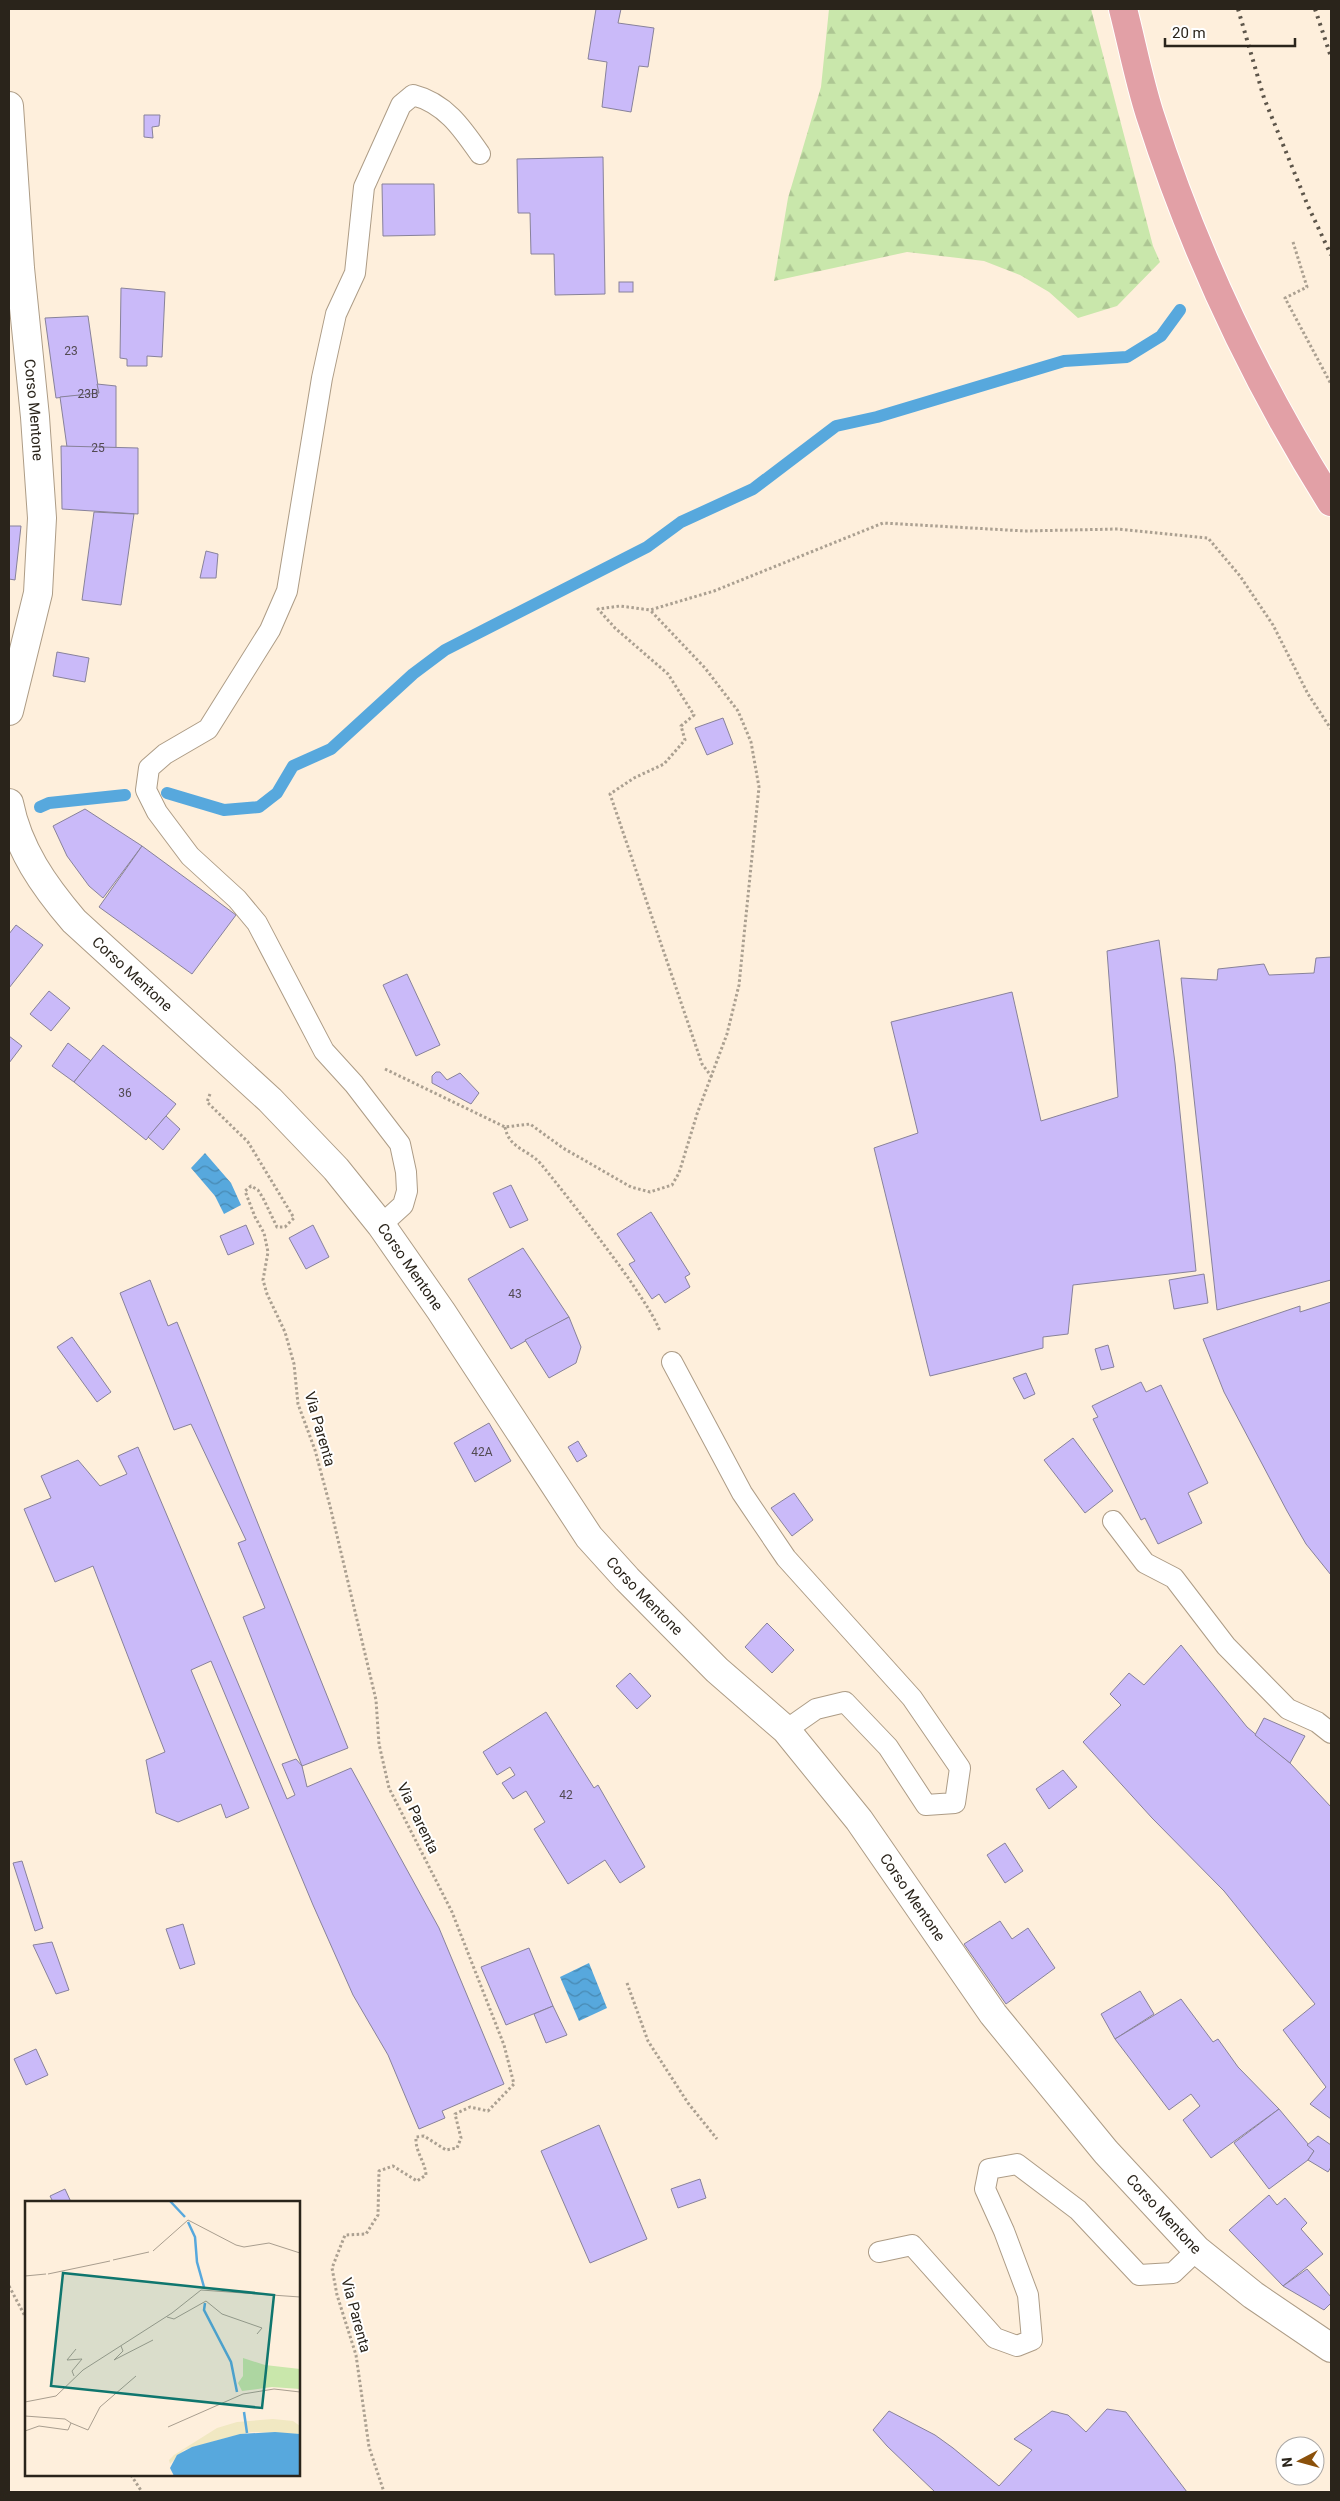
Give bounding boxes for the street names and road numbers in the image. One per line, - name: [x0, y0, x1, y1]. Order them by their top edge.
- street label: Corso Mentone: [20, 358, 47, 462]
- street label: Corso Mentone: [88, 933, 176, 1015]
- street label: Corso Mentone: [373, 1220, 447, 1314]
- street label: Via Parenta: [301, 1390, 339, 1468]
- street label: Corso Mentone: [602, 1553, 687, 1639]
- street label: Via Parenta: [393, 1780, 443, 1856]
- street label: Corso Mentone: [876, 1850, 949, 1945]
- street label: Corso Mentone: [1122, 2171, 1205, 2258]
- street label: Via Parenta: [337, 2276, 375, 2354]

